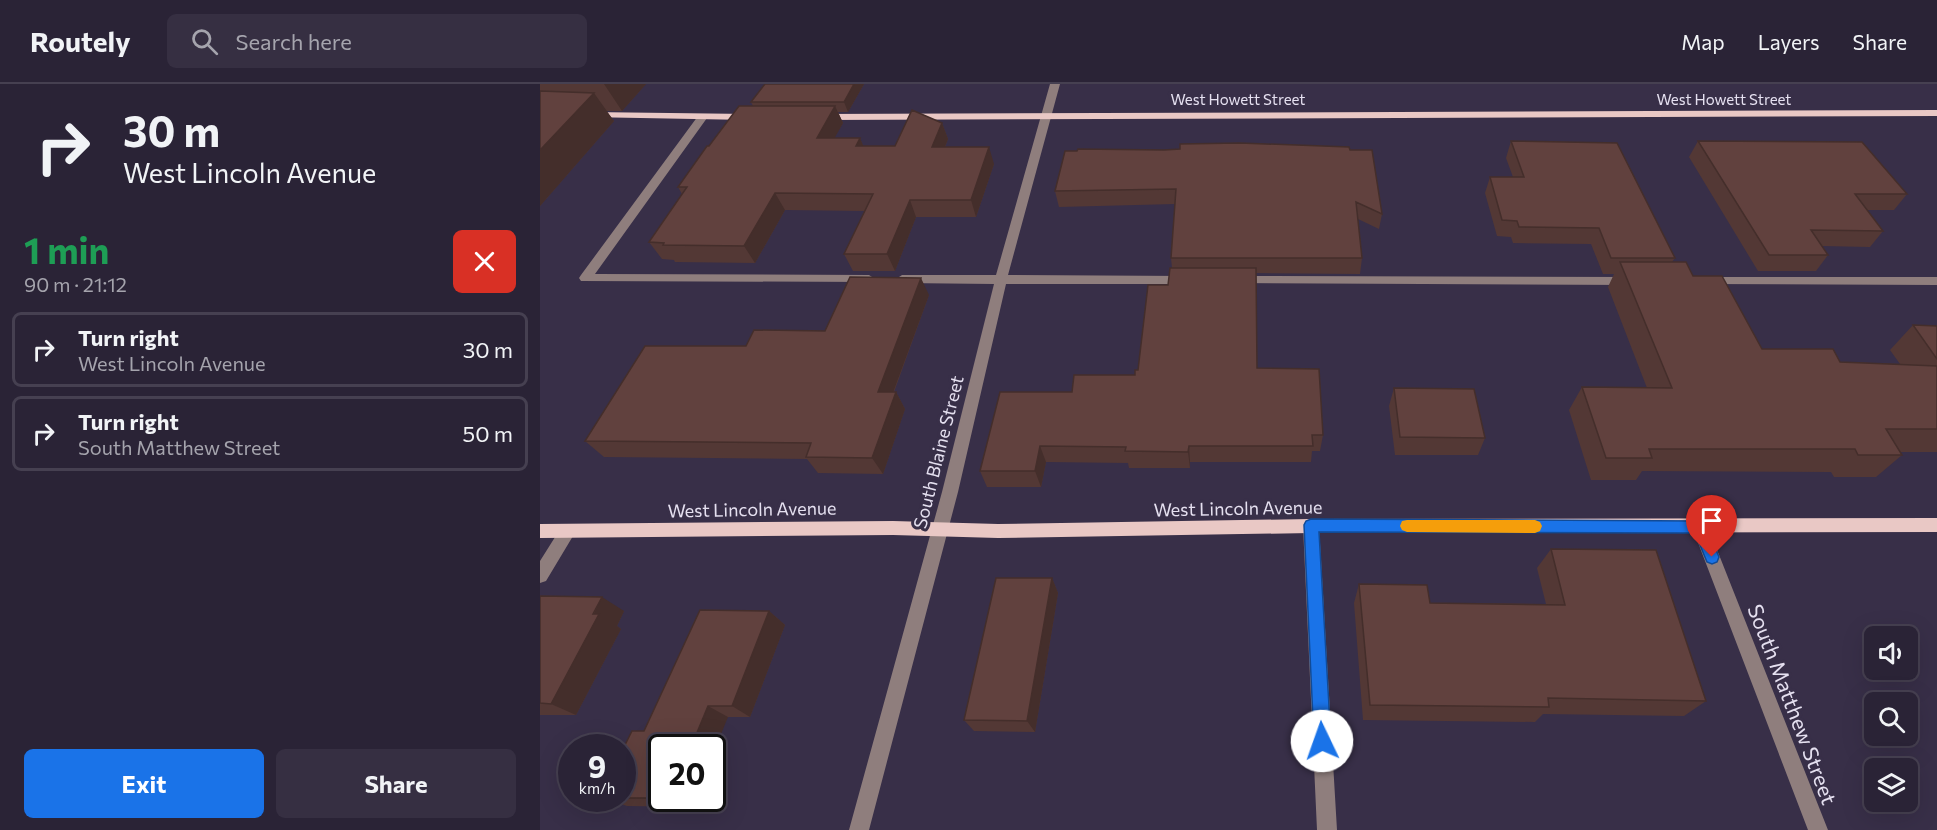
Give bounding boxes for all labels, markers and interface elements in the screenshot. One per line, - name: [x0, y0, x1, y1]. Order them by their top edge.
- search box: [167, 14, 587, 68]
- text: Routely: [30, 24, 131, 58]
- icon: search: [188, 25, 221, 58]
- text: Search here: [236, 28, 352, 55]
- text: Map: [1681, 29, 1725, 54]
- text: Layers: [1758, 29, 1820, 54]
- text: Share: [1853, 29, 1907, 54]
- street label: West Howett Street: [1170, 90, 1306, 108]
- street label: West Howett Street: [1656, 90, 1792, 108]
- text: 30 m: [123, 104, 220, 156]
- icon: right: [24, 108, 102, 186]
- text: West Lincoln Avenue: [123, 156, 376, 189]
- text: 1 min: [24, 227, 109, 271]
- button: close: [453, 230, 516, 293]
- text: 90 m · 21:12: [24, 272, 127, 296]
- text: Turn right: [78, 324, 179, 351]
- icon: right: [27, 333, 60, 366]
- text: 30 m: [463, 336, 513, 363]
- text: West Lincoln Avenue: [78, 351, 266, 375]
- street label: South Blaine Street: [908, 373, 968, 531]
- text: Turn right: [78, 408, 179, 435]
- icon: right: [27, 417, 60, 450]
- text: 50 m: [463, 420, 513, 447]
- text: South Matthew Street: [78, 435, 280, 459]
- pin: [1686, 495, 1737, 557]
- street label: West Lincoln Avenue: [1153, 496, 1323, 520]
- street label: West Lincoln Avenue: [667, 497, 837, 521]
- icon: arrive: [1695, 504, 1728, 537]
- street label: South Matthew Street: [1743, 600, 1843, 808]
- map controls: [1864, 626, 1918, 812]
- button: sound: [1864, 626, 1918, 680]
- button: search: [1864, 692, 1918, 746]
- position arrow: [1290, 709, 1354, 773]
- speed limit sign: 20: [648, 734, 726, 812]
- text: 9: [588, 747, 606, 784]
- button: Exit: [24, 749, 264, 818]
- button: Share: [276, 749, 516, 818]
- button: layers: [1864, 758, 1918, 812]
- text: km/h: [579, 779, 615, 797]

